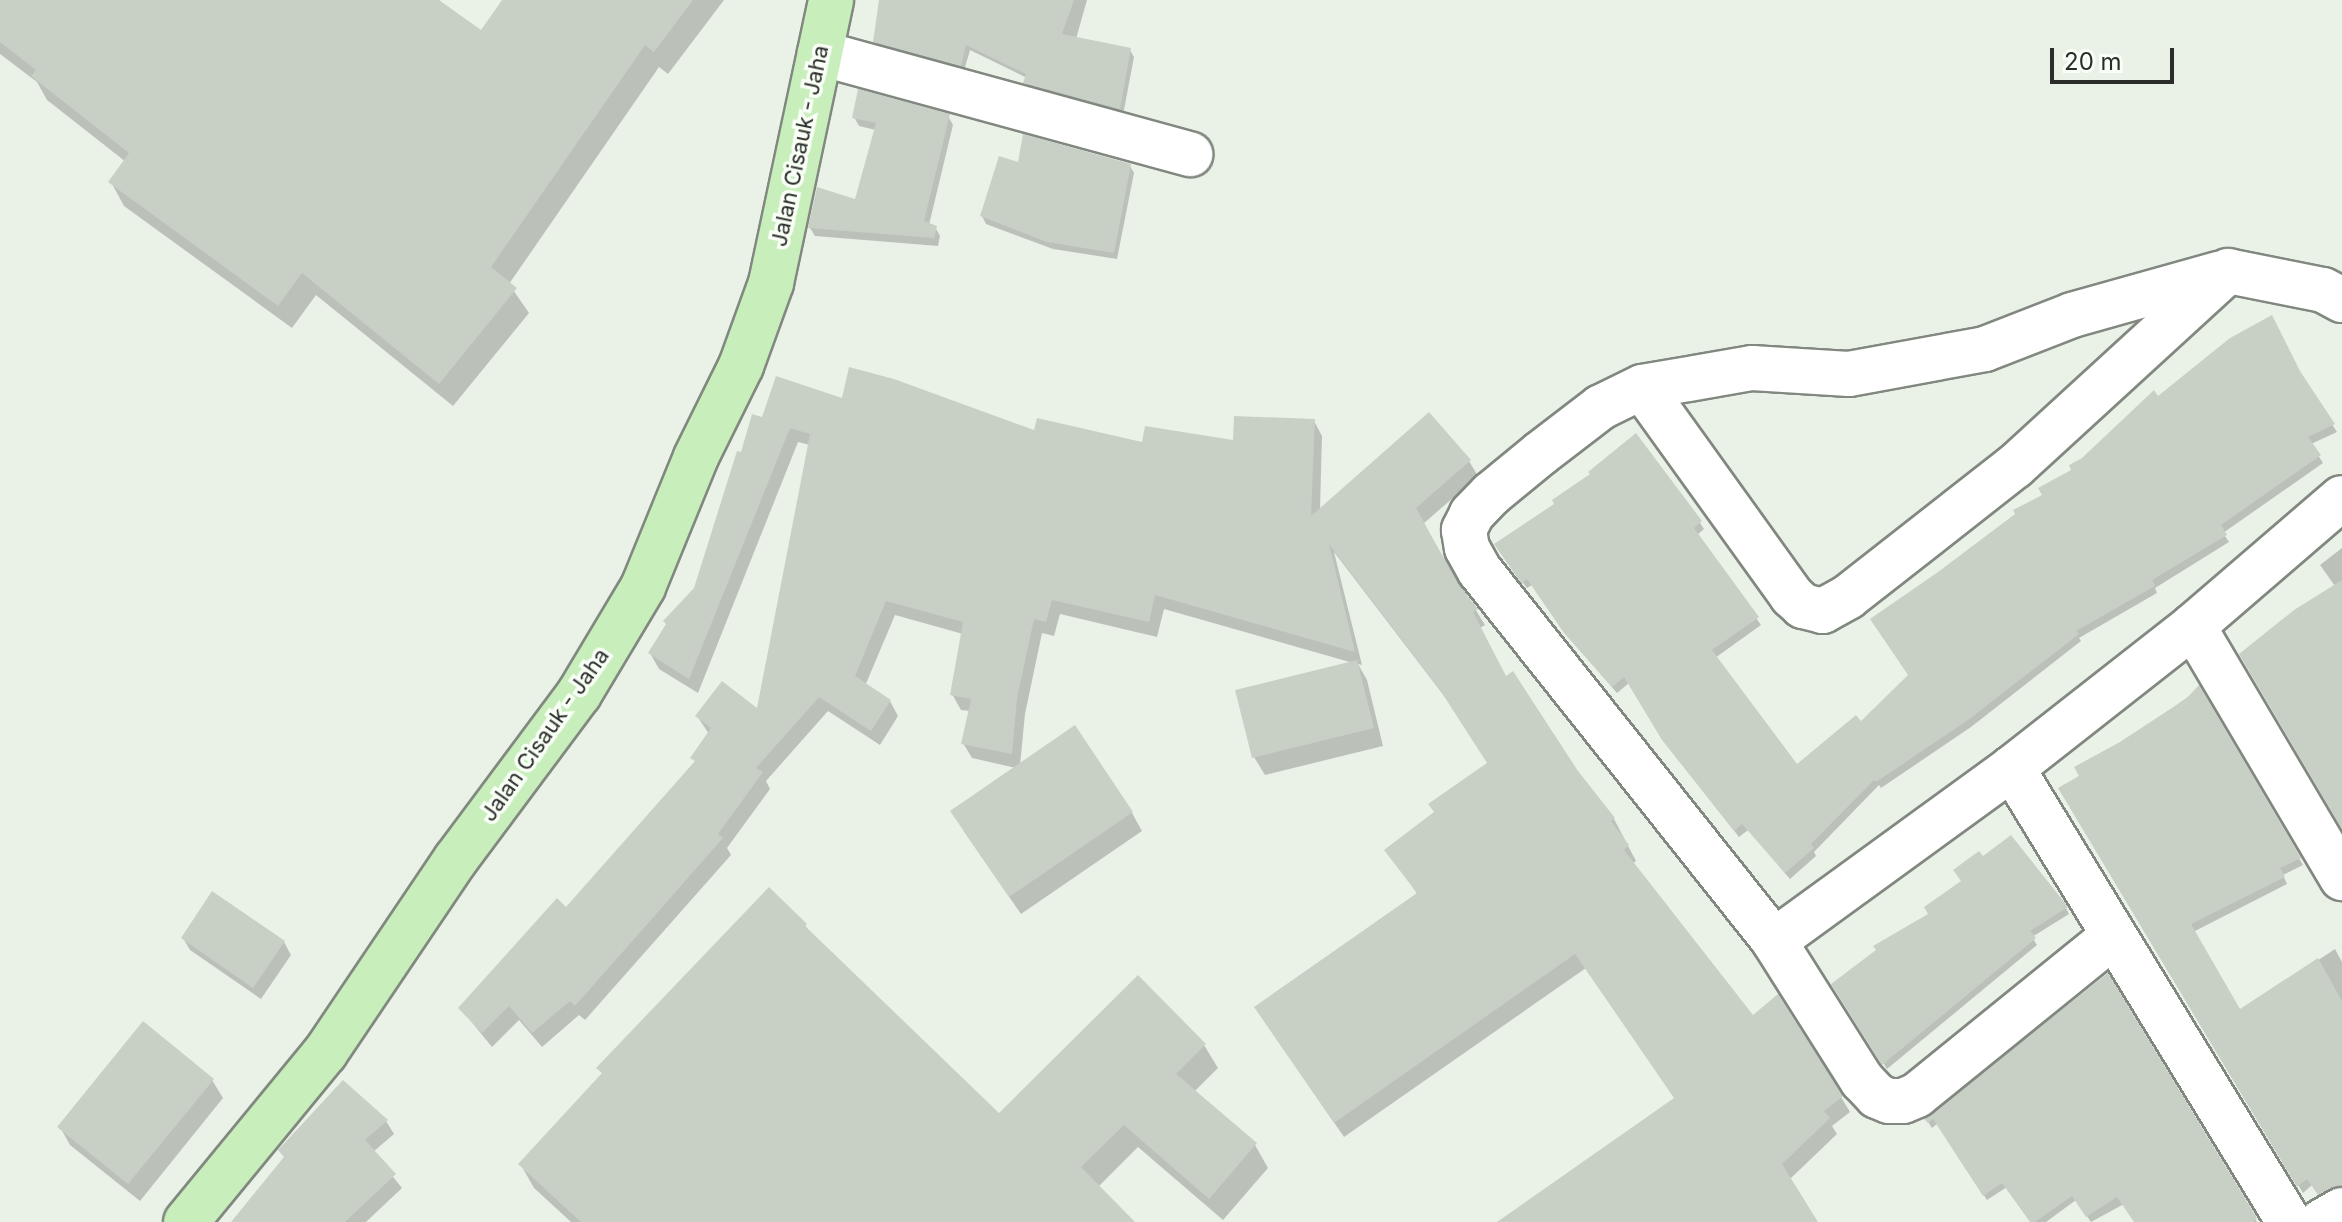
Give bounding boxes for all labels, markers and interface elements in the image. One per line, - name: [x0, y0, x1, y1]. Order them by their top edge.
- scale bar: [2054, 32, 2178, 82]
- street label: Jalan Cisauk - Jaha: [766, 43, 834, 249]
- text: 20 m: [2064, 47, 2122, 76]
- street label: Jalan Cisauk - Jaha: [475, 643, 615, 827]

